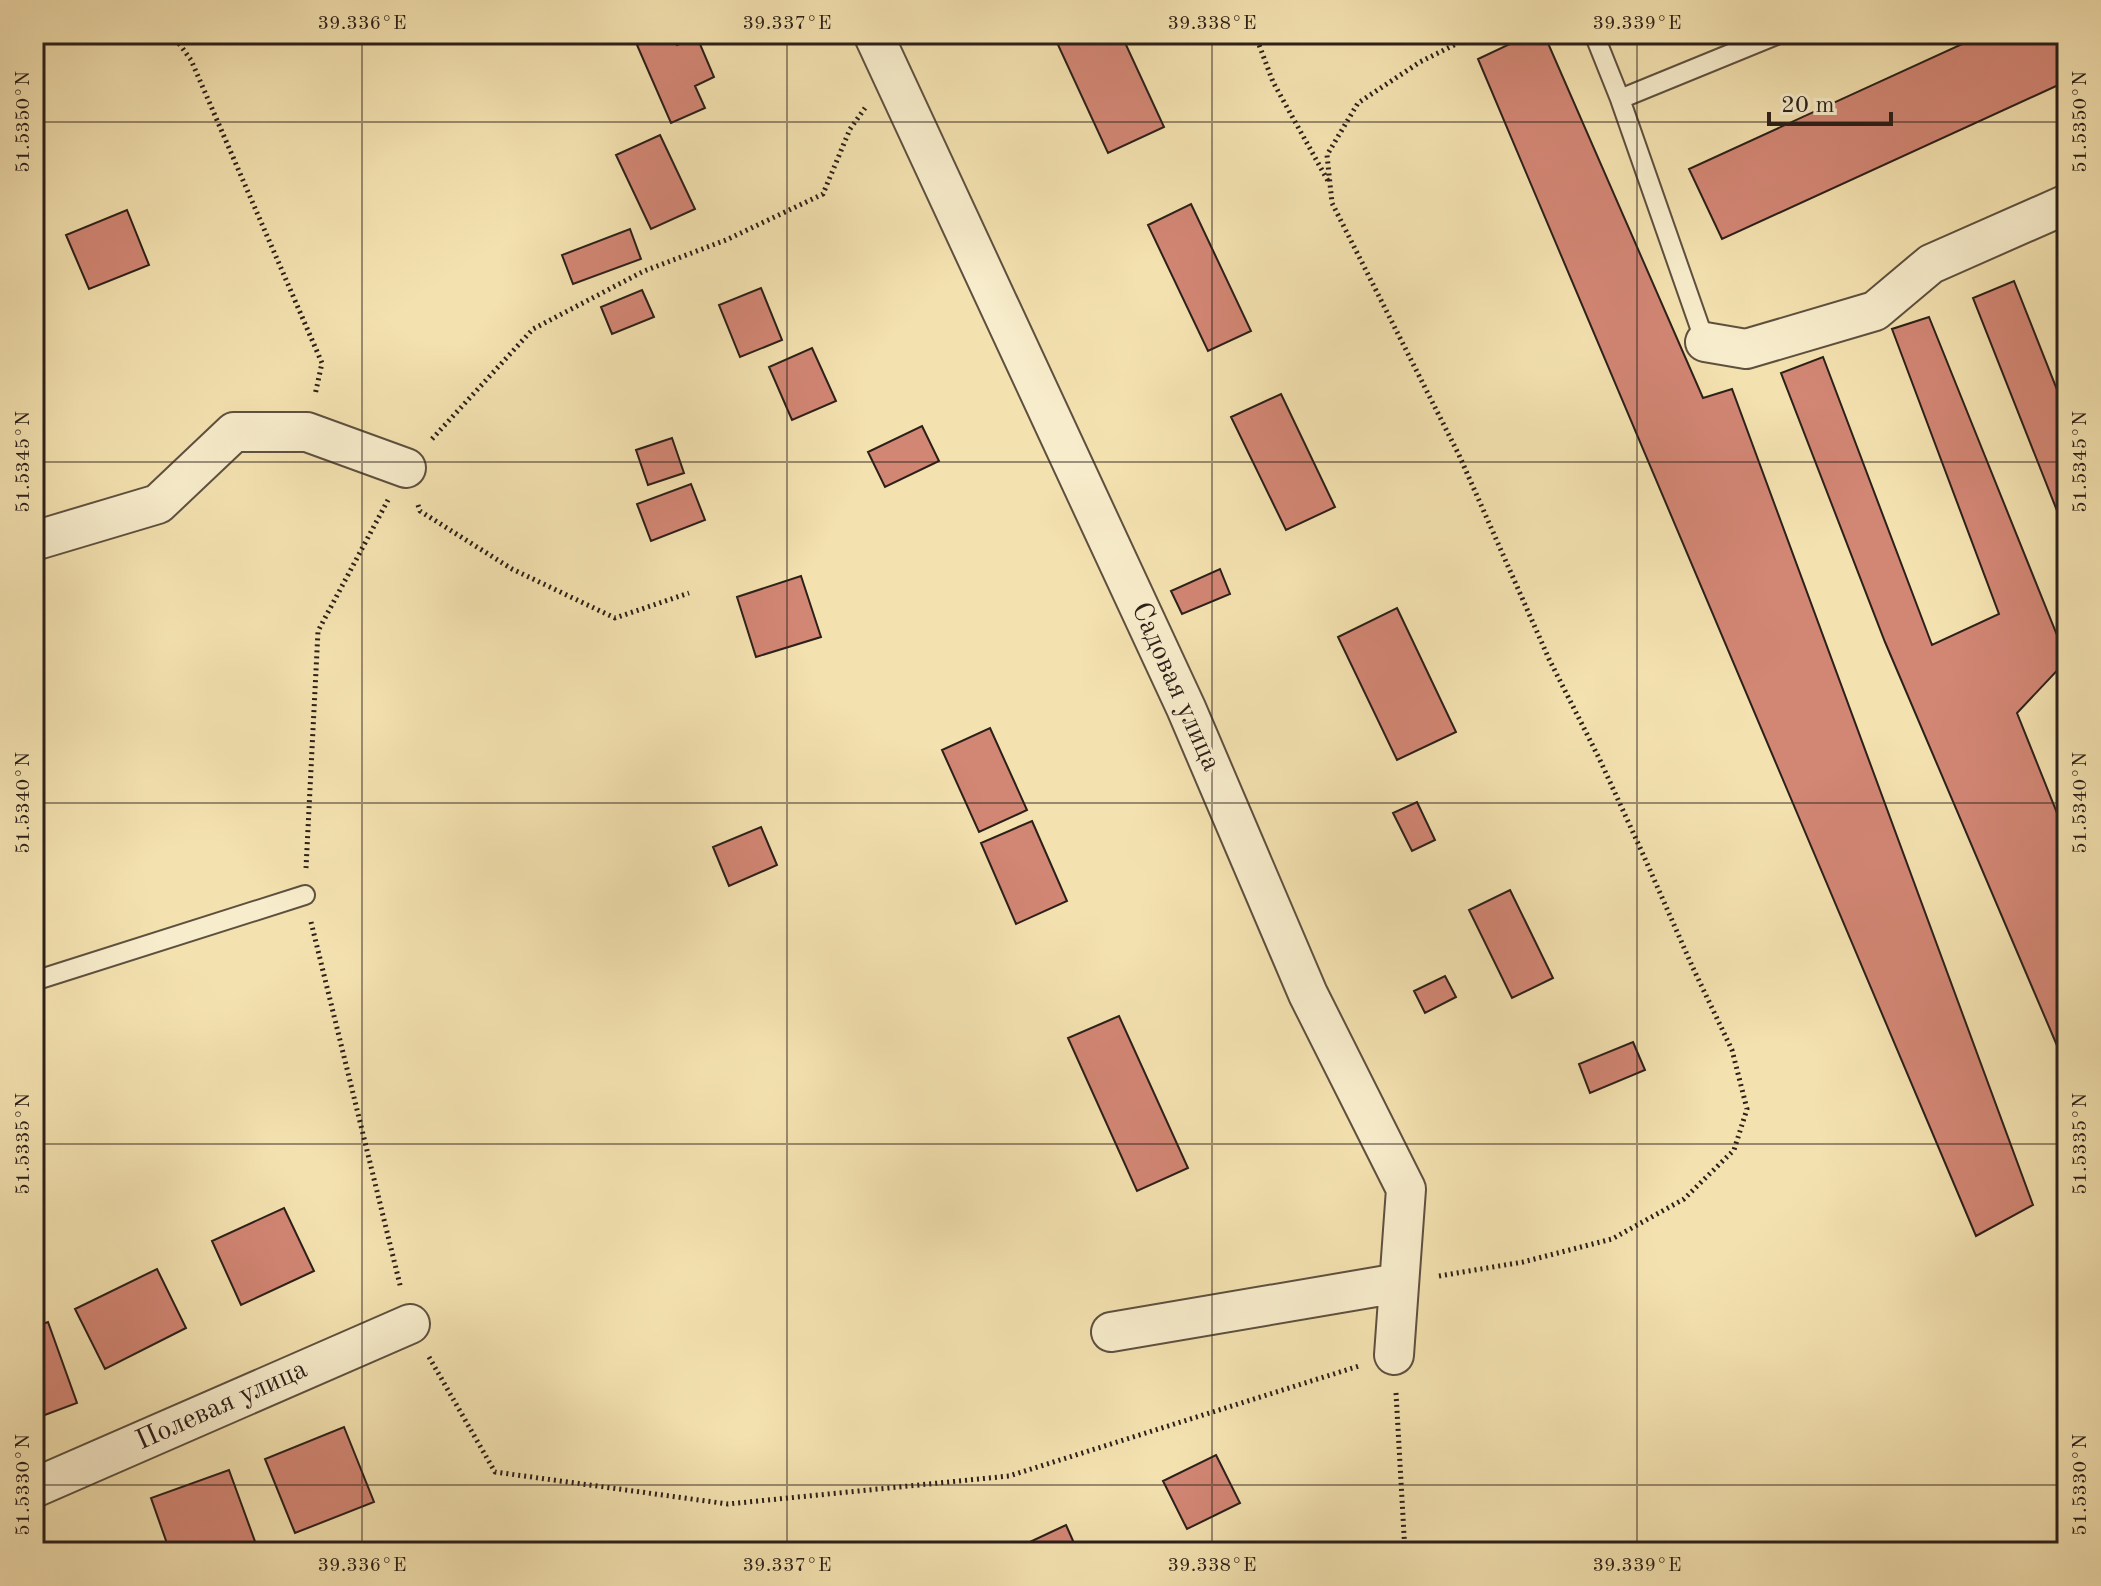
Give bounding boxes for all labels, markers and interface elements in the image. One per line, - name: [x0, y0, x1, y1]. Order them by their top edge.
- text: 39.336°E: [318, 14, 407, 34]
- text: 39.337°E: [743, 14, 832, 34]
- text: 39.338°E: [1168, 14, 1257, 34]
- text: 39.339°E: [1593, 14, 1682, 34]
- text: 51.5350°N: [14, 71, 34, 173]
- text: 51.5350°N: [2071, 71, 2091, 173]
- scale bar: [1769, 76, 1891, 126]
- text: 20 m: [1781, 94, 1835, 118]
- text: 51.5345°N: [14, 411, 34, 513]
- text: 51.5345°N: [2071, 411, 2091, 513]
- street label: Садовая улица: [1125, 598, 1225, 776]
- text: 51.5340°N: [14, 752, 34, 854]
- text: 51.5340°N: [2071, 752, 2091, 854]
- text: 51.5335°N: [14, 1093, 34, 1195]
- text: 51.5335°N: [2071, 1093, 2091, 1195]
- street label: Полевая улица: [132, 1356, 312, 1456]
- text: 51.5330°N: [14, 1434, 34, 1536]
- text: 51.5330°N: [2071, 1434, 2091, 1536]
- text: 39.336°E: [318, 1556, 407, 1576]
- text: 39.337°E: [743, 1556, 832, 1576]
- text: 39.338°E: [1168, 1556, 1257, 1576]
- text: 39.339°E: [1593, 1556, 1682, 1576]

